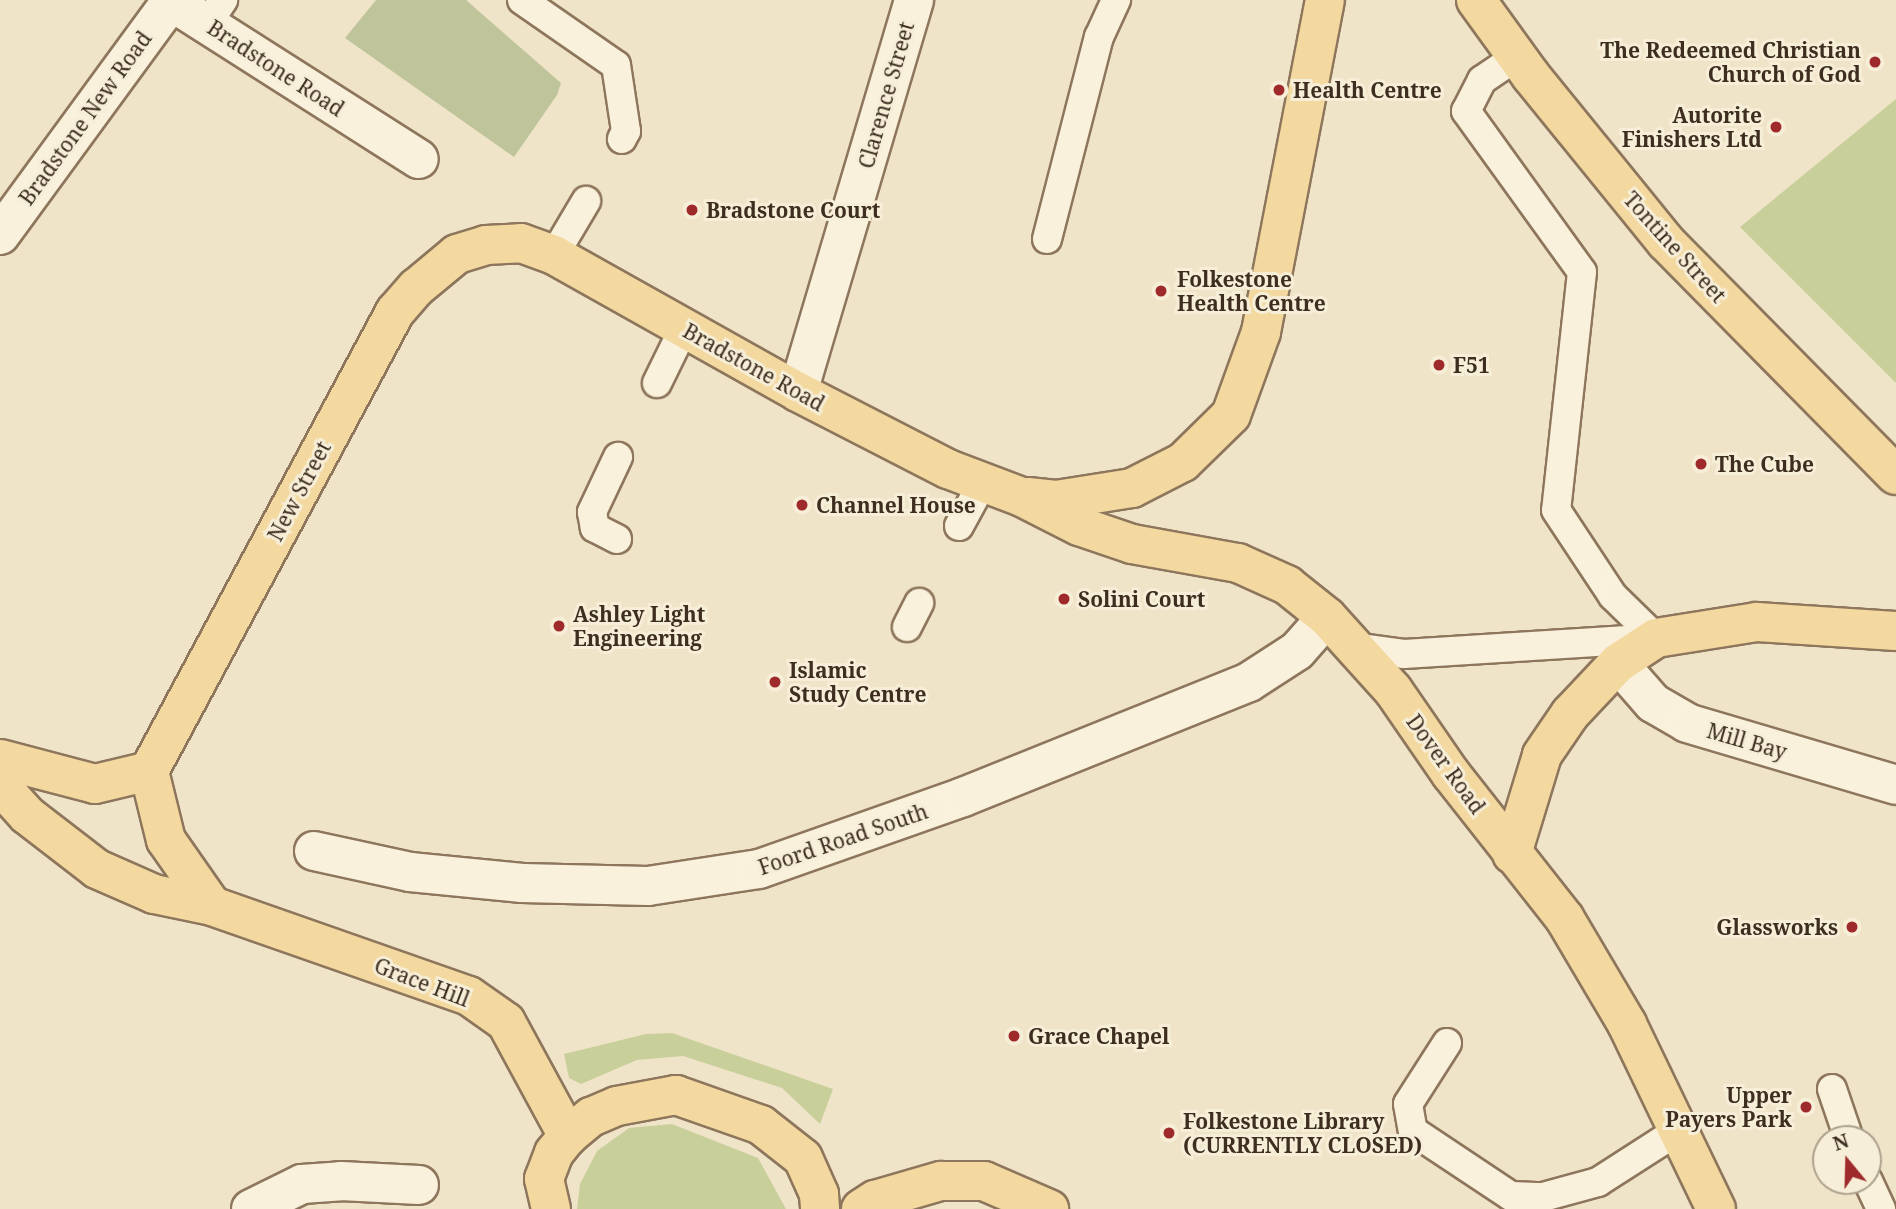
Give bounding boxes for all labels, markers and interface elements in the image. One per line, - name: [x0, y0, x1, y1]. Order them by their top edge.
- street label: Bradstone Road: [203, 14, 349, 122]
- street label: Clarence Street: [853, 19, 919, 171]
- street label: Bradstone New Road: [14, 26, 156, 210]
- place label: The Redeemed Christian Church of God: [1600, 37, 1861, 87]
- marker: The Redeemed Christian Church of God: [1867, 54, 1883, 70]
- place label: Health Centre: [1293, 77, 1442, 103]
- marker: Health Centre: [1271, 82, 1287, 98]
- place label: Autorite Finishers Ltd: [1622, 102, 1762, 152]
- marker: Autorite Finishers Ltd: [1768, 119, 1784, 135]
- street label: Tontine Street: [1619, 186, 1731, 308]
- place label: Bradstone Court: [706, 197, 880, 223]
- marker: Bradstone Court: [684, 202, 700, 218]
- place label: Folkestone Health Centre: [1177, 266, 1326, 316]
- marker: Folkestone Health Centre: [1151, 281, 1171, 301]
- street label: Bradstone Road: [679, 318, 829, 416]
- place label: F51: [1453, 352, 1490, 378]
- marker: F51: [1431, 357, 1447, 373]
- street label: New Street: [262, 437, 336, 545]
- place label: The Cube: [1715, 451, 1814, 477]
- marker: The Cube: [1693, 456, 1709, 472]
- place label: Channel House: [816, 492, 976, 518]
- marker: Channel House: [794, 497, 810, 513]
- place label: Solini Court: [1078, 586, 1205, 612]
- marker: Solini Court: [1056, 591, 1072, 607]
- place label: Ashley Light Engineering: [573, 601, 705, 651]
- marker: Ashley Light Engineering: [551, 618, 567, 634]
- place label: Islamic Study Centre: [789, 657, 926, 707]
- marker: Islamic Study Centre: [767, 674, 783, 690]
- street label: Dover Road: [1401, 709, 1491, 819]
- street label: Mill Bay: [1704, 718, 1790, 764]
- street label: Foord Road South: [755, 798, 931, 880]
- place label: Glassworks: [1716, 914, 1838, 940]
- marker: Glassworks: [1844, 919, 1860, 935]
- street label: Grace Hill: [371, 952, 473, 1012]
- place label: Grace Chapel: [1028, 1023, 1169, 1049]
- marker: Grace Chapel: [1006, 1028, 1022, 1044]
- place label: Upper Payers Park: [1665, 1082, 1792, 1132]
- marker: Upper Payers Park: [1798, 1099, 1814, 1115]
- place label: Folkestone Library (CURRENTLY CLOSED): [1183, 1108, 1422, 1158]
- marker: Folkestone Library (CURRENTLY CLOSED): [1161, 1125, 1177, 1141]
- north arrow: [1812, 1125, 1882, 1195]
- text: N: [1829, 1127, 1852, 1157]

